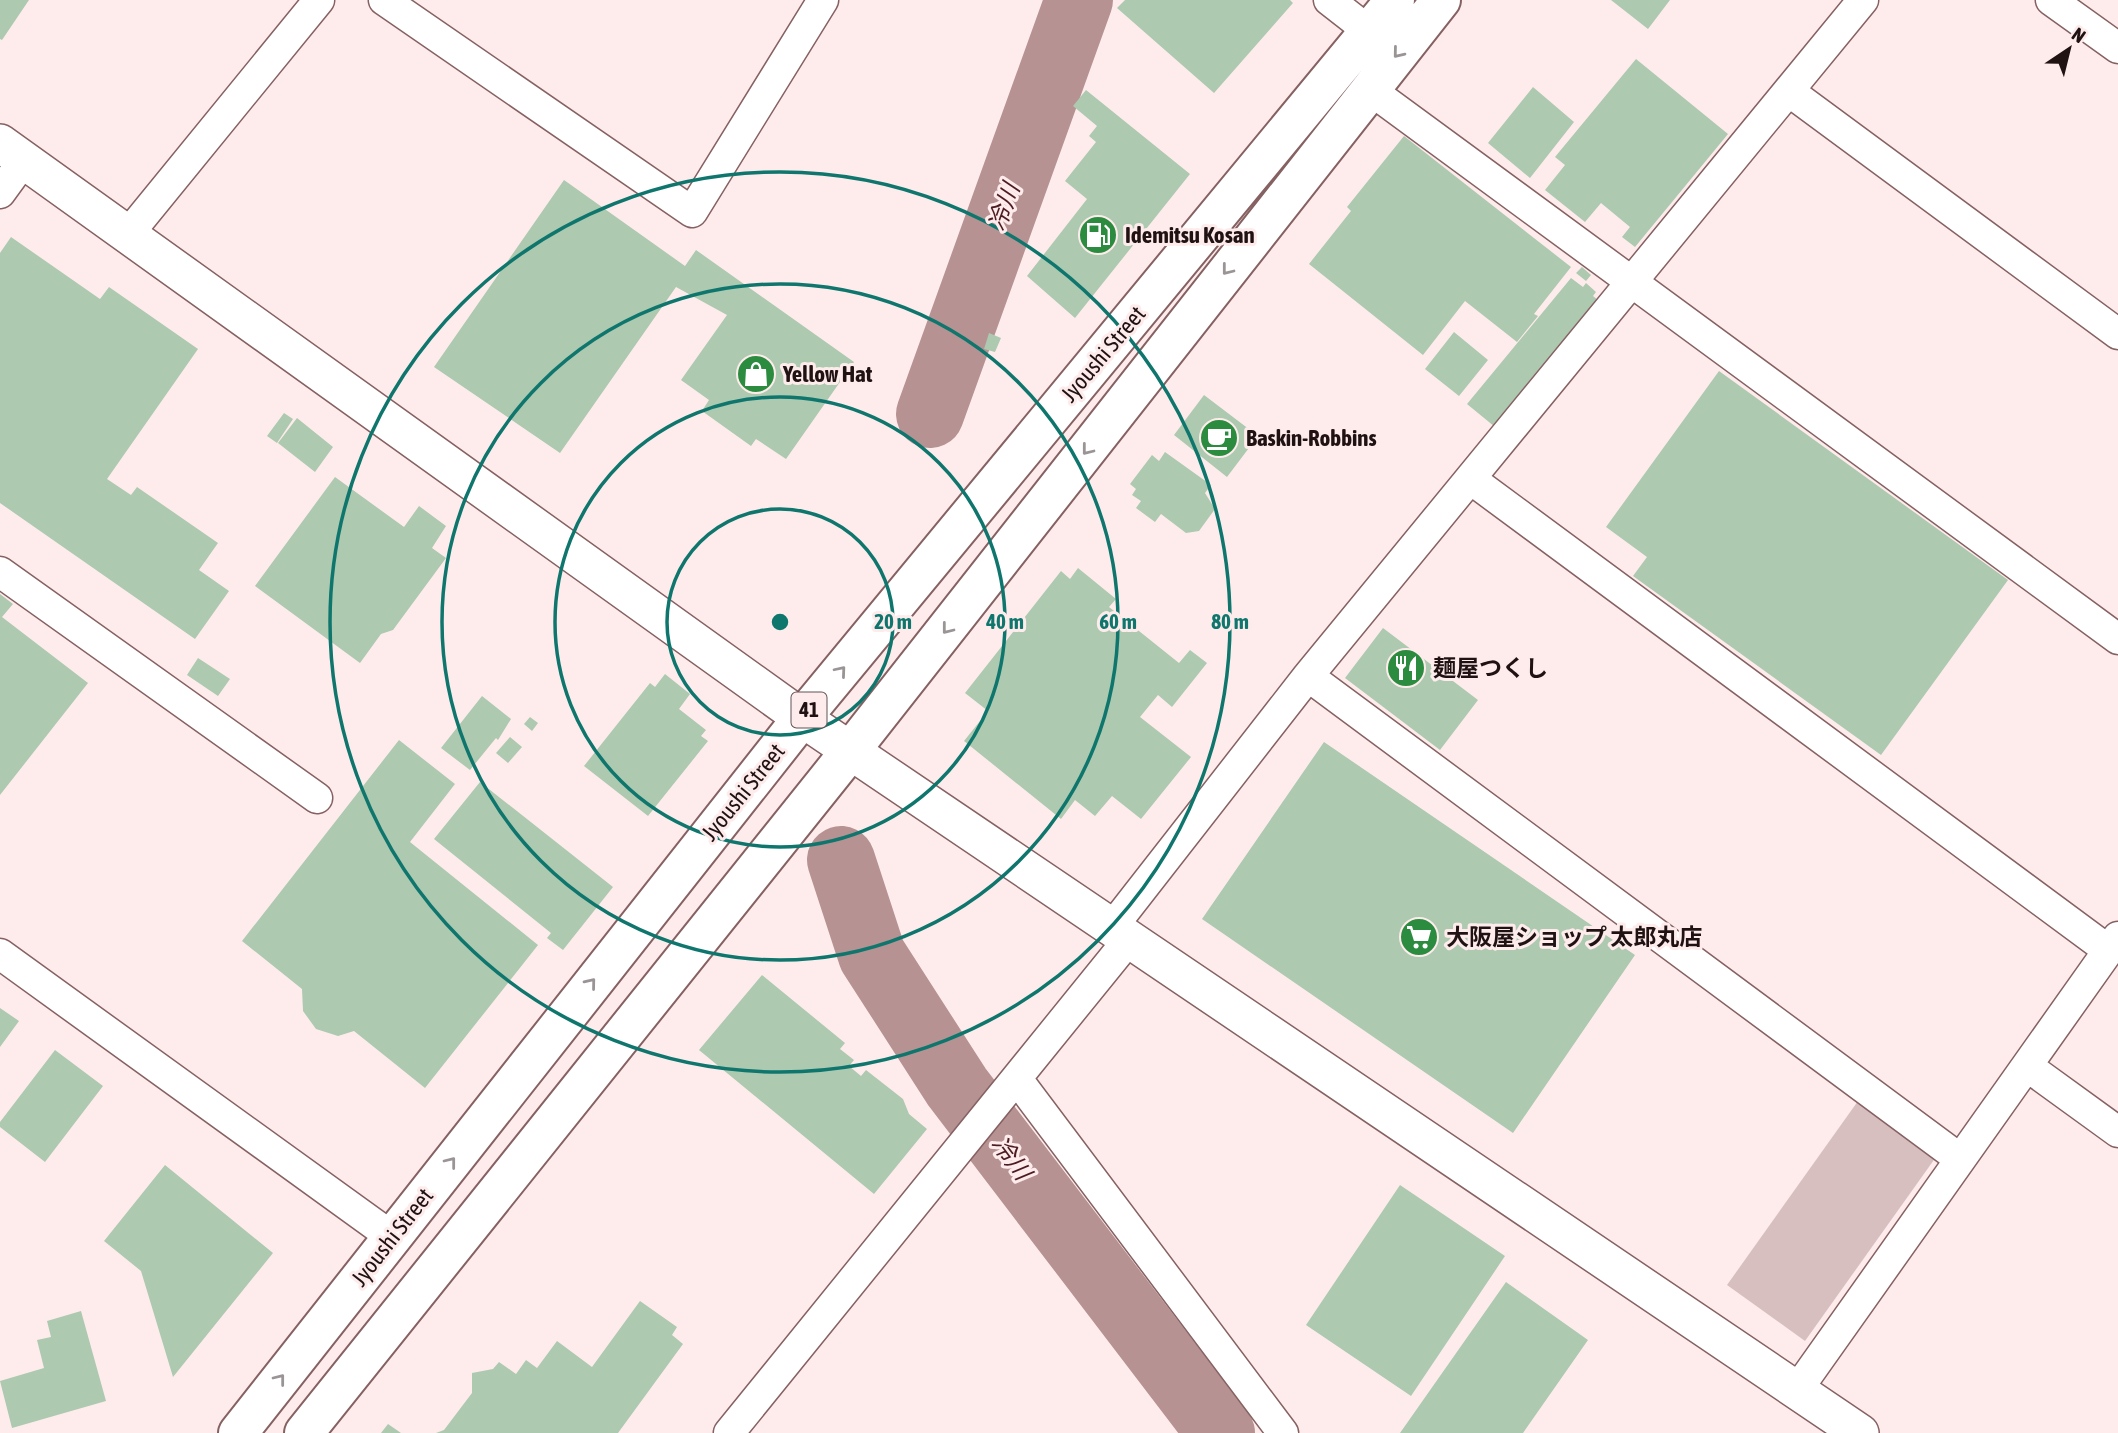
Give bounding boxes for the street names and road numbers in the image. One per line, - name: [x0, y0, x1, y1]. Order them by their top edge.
- street label: Jyoushi Street: [1056, 301, 1150, 407]
- road number: 41: [792, 692, 826, 728]
- street label: Jyoushi Street: [696, 738, 790, 846]
- street label: Jyoushi Street: [346, 1183, 438, 1291]

